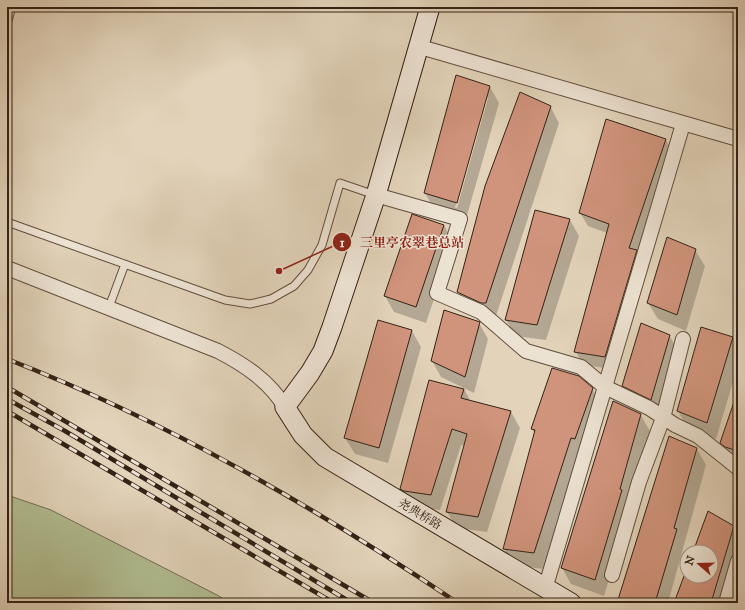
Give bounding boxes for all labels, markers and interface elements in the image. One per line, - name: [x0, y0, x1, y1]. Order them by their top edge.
- callout: 三里亭农翠巷总站: [332, 230, 472, 255]
- text: 三里亭农翠巷总站: [360, 235, 464, 251]
- text: 1: [340, 236, 345, 250]
- street label: 尧典桥路: [396, 496, 444, 532]
- north arrow: [679, 544, 719, 584]
- text: N: [682, 554, 698, 567]

